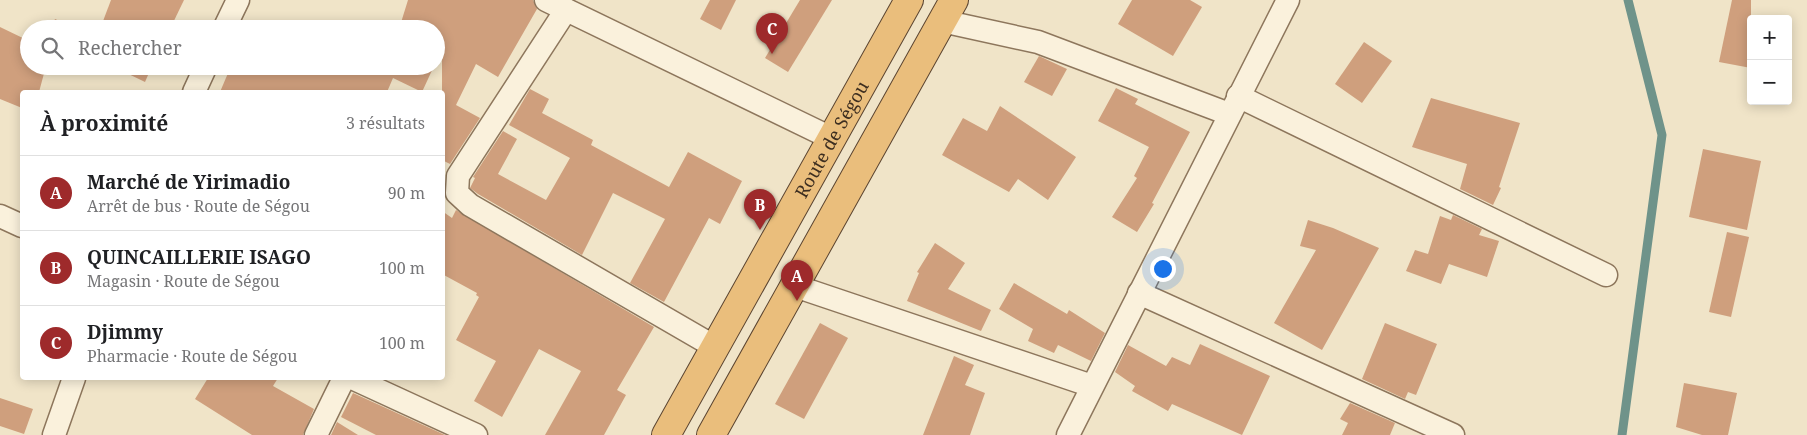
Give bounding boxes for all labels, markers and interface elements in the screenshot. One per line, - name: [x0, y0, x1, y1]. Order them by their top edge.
- pin: C: [756, 13, 788, 54]
- map controls: [1747, 15, 1792, 105]
- button: +: [1747, 15, 1792, 60]
- search box: [20, 20, 445, 75]
- icon: search: [38, 34, 66, 62]
- text: Rechercher: [78, 35, 182, 61]
- button: −: [1747, 60, 1792, 105]
- street label: Route de Ségou: [789, 76, 874, 202]
- text: À proximité: [40, 109, 168, 137]
- text: 3 résultats: [346, 112, 425, 134]
- text: Marché de Yirimadio: [87, 169, 290, 195]
- text: A: [50, 182, 62, 204]
- text: 90 m: [388, 182, 425, 204]
- pin: B: [744, 189, 776, 230]
- text: Arrêt de bus · Route de Ségou: [87, 195, 310, 217]
- text: QUINCAILLERIE ISAGO: [87, 244, 311, 270]
- your location: [1150, 256, 1176, 282]
- text: B: [51, 257, 61, 279]
- text: 100 m: [379, 257, 425, 279]
- pin: A: [781, 260, 813, 301]
- text: Magasin · Route de Ségou: [87, 270, 280, 292]
- text: Djimmy: [87, 319, 163, 345]
- text: C: [51, 332, 61, 354]
- text: 100 m: [379, 332, 425, 354]
- text: Pharmacie · Route de Ségou: [87, 345, 297, 367]

